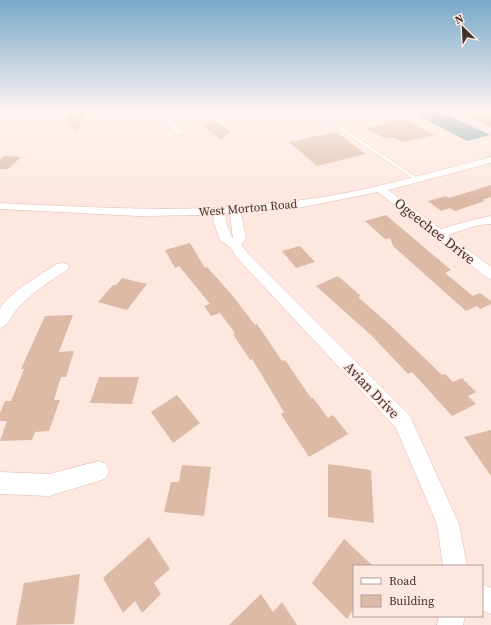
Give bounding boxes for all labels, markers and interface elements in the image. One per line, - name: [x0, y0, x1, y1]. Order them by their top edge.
- north arrow: [443, 8, 483, 48]
- text: N: [452, 11, 466, 28]
- street label: Ogeechee Drive: [390, 193, 480, 269]
- street label: West Morton Road: [198, 196, 298, 220]
- street label: Avian Drive: [340, 357, 404, 423]
- legend: [353, 565, 483, 617]
- text: Road: [389, 573, 416, 589]
- text: Building: [389, 593, 434, 609]

